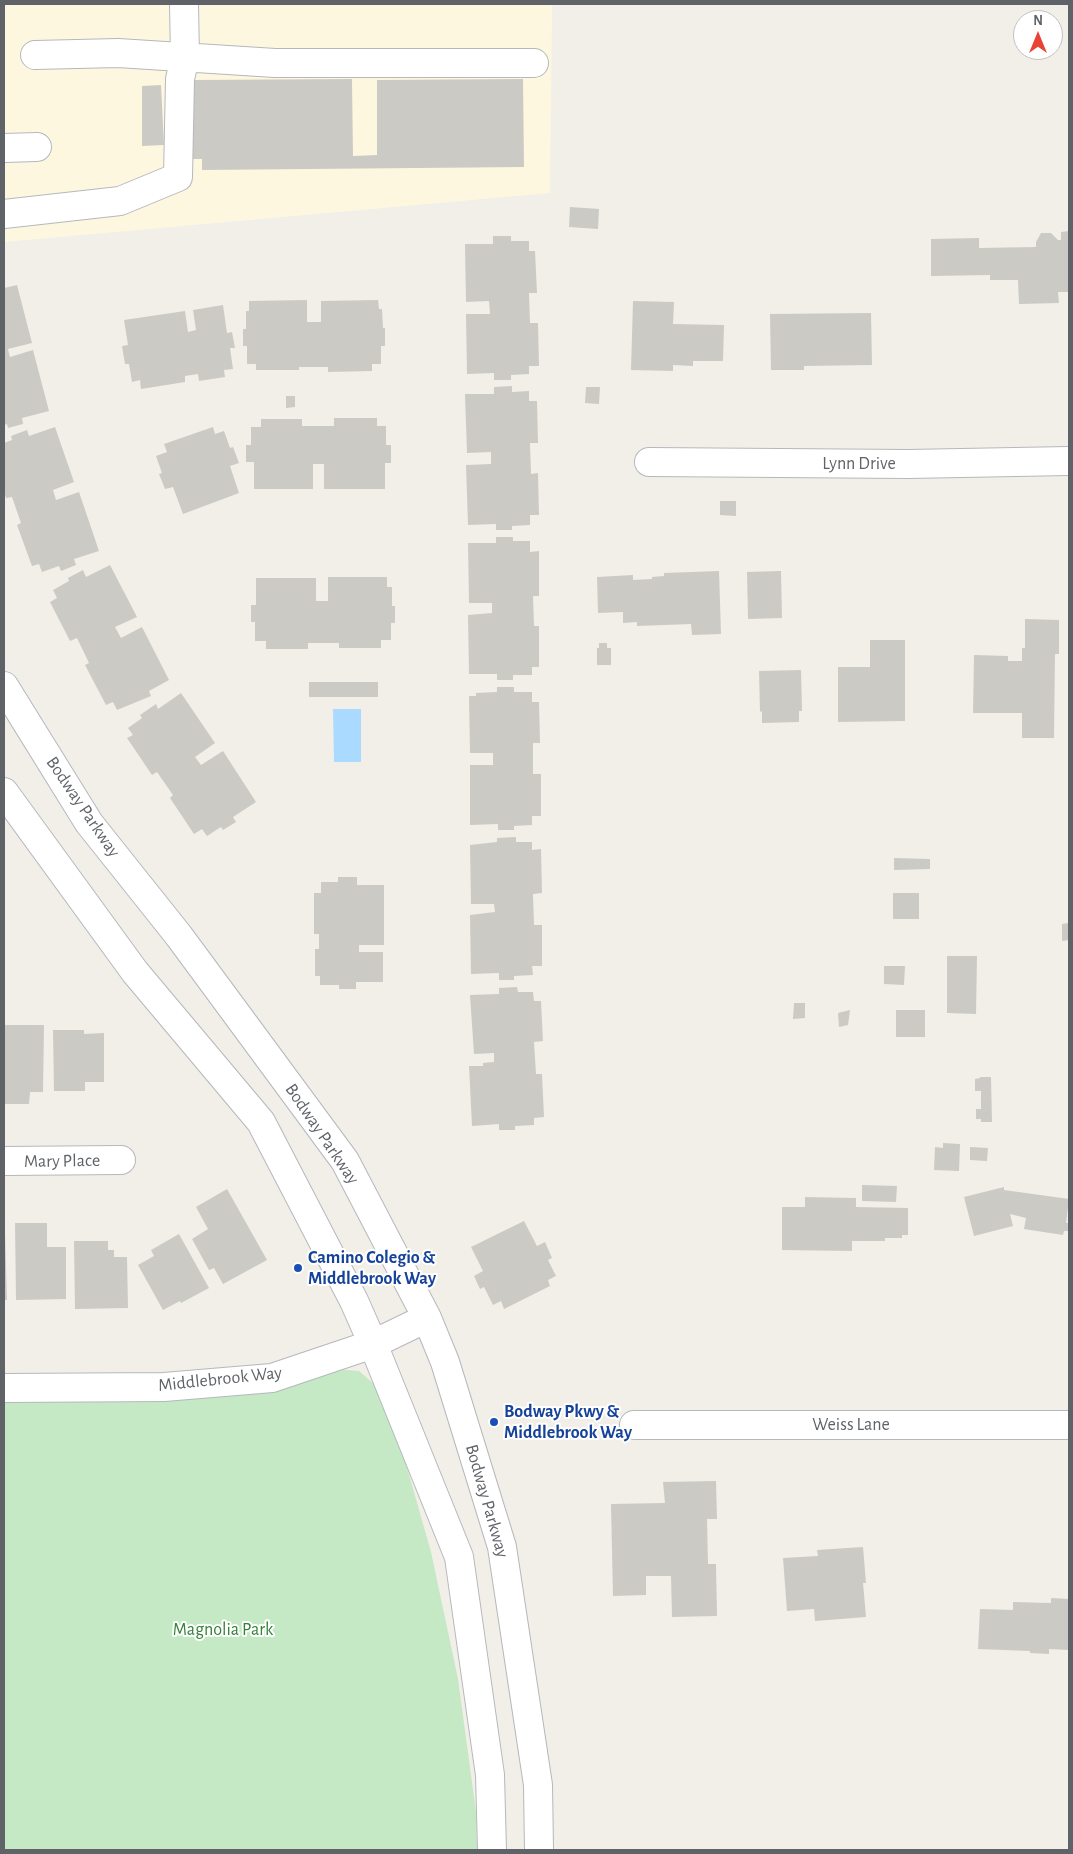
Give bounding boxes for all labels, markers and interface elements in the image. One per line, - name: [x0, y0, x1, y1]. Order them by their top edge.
- north arrow: [1013, 10, 1063, 60]
- text: N: [1033, 14, 1043, 28]
- street label: Lynn Drive: [822, 453, 896, 475]
- street label: Bodway Parkway: [41, 753, 125, 861]
- street label: Bodway Parkway: [280, 1080, 364, 1188]
- street label: Mary Place: [24, 1150, 100, 1172]
- place label: Camino Colegio & Middlebrook Way: [308, 1247, 436, 1290]
- marker: Camino Colegio & Middlebrook Way: [292, 1262, 304, 1274]
- street label: Middlebrook Way: [157, 1362, 283, 1396]
- place label: Bodway Pkwy & Middlebrook Way: [504, 1401, 632, 1444]
- street label: Weiss Lane: [812, 1414, 890, 1436]
- marker: Bodway Pkwy & Middlebrook Way: [488, 1416, 500, 1428]
- street label: Bodway Parkway: [461, 1442, 513, 1560]
- park label: Magnolia Park: [173, 1619, 273, 1641]

